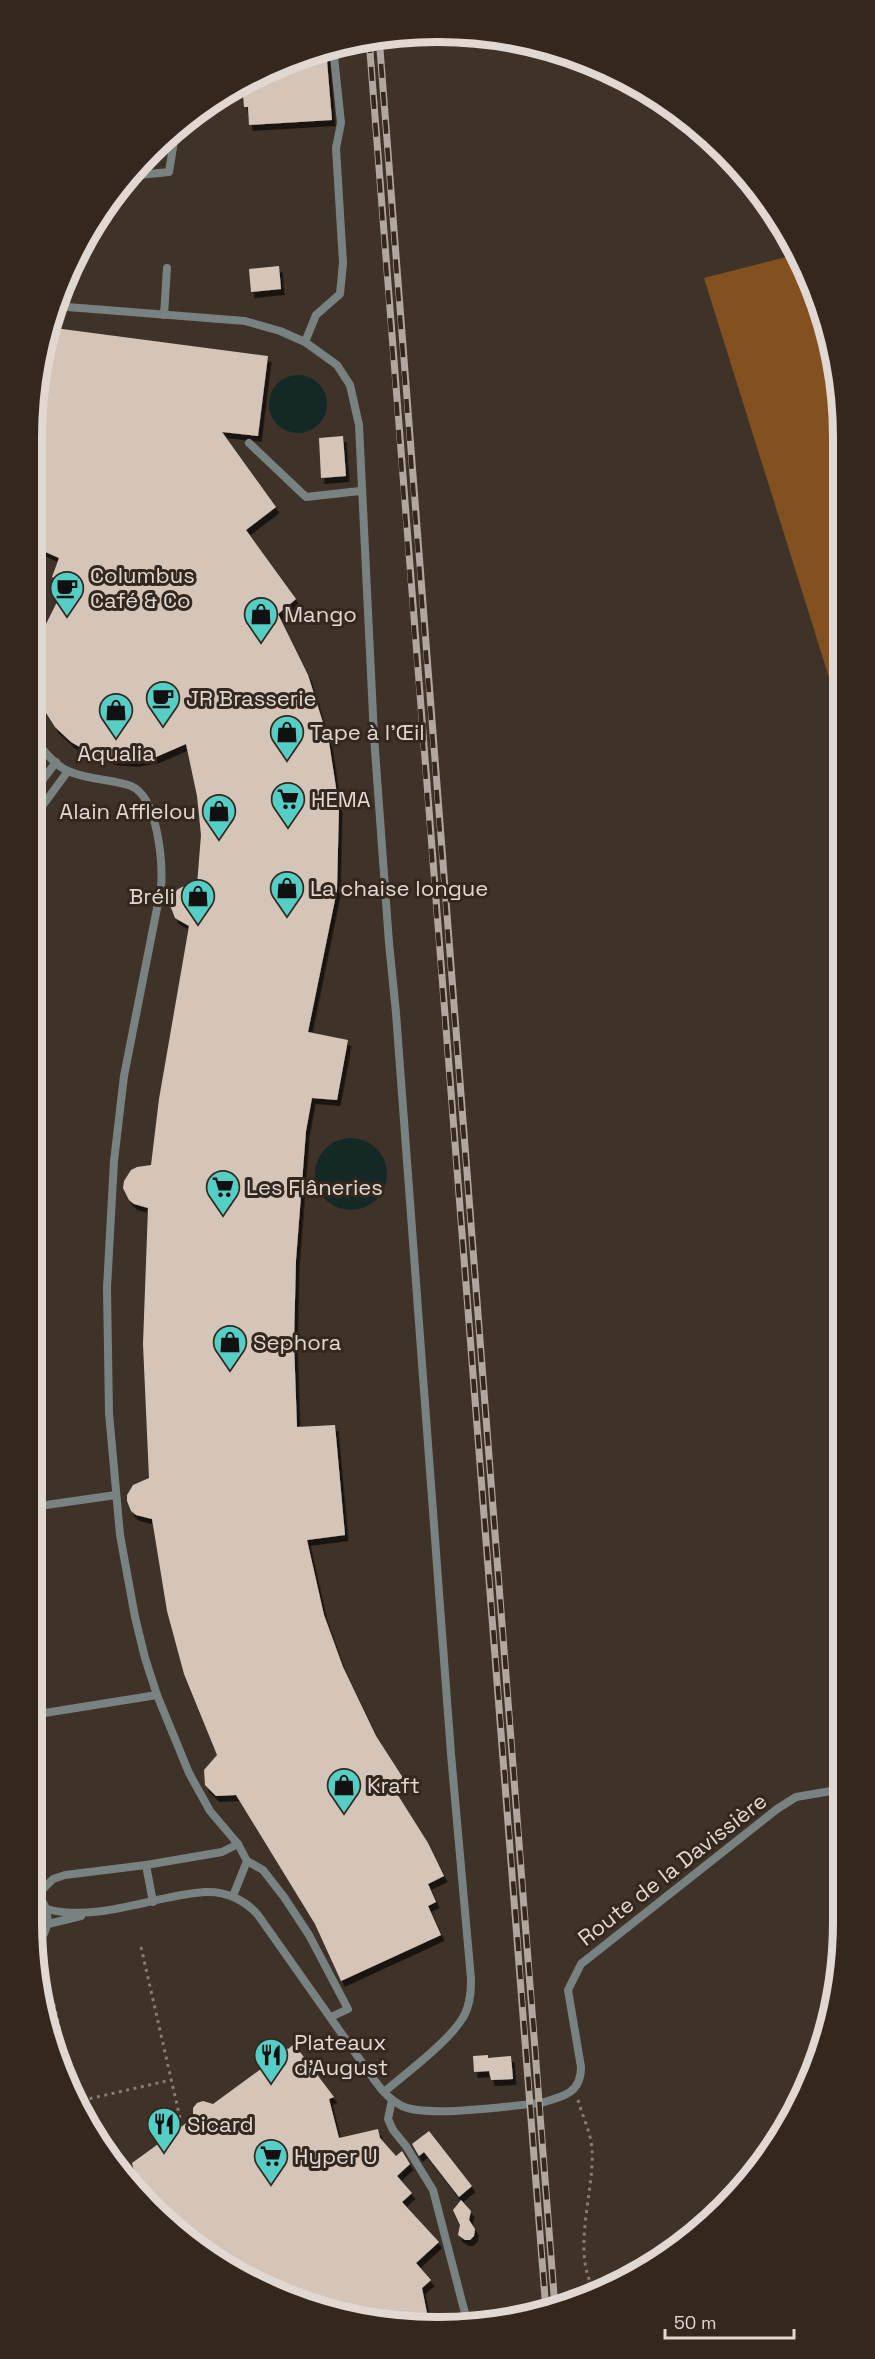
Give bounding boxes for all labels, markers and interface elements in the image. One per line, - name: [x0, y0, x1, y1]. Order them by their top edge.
- place label: Columbus Café & Co: [90, 561, 195, 614]
- cafe icon: Columbus Café & Co: [49, 570, 85, 617]
- shop icon: Mango: [243, 596, 279, 643]
- place label: Mango: [284, 600, 357, 628]
- cafe icon: JR Brasserie: [145, 680, 181, 727]
- place label: JR Brasserie: [186, 684, 317, 712]
- shop icon: Aqualia: [98, 692, 134, 739]
- shop icon: Tape à l'Œil: [269, 714, 305, 761]
- place label: Tape à l'Œil: [310, 718, 425, 746]
- place label: Aqualia: [77, 739, 155, 767]
- supermarket icon: HEMA: [270, 781, 306, 828]
- place label: HEMA: [311, 785, 371, 813]
- shop icon: Alain Afflelou: [201, 793, 237, 840]
- place label: Alain Afflelou: [59, 797, 196, 825]
- shop icon: La chaise longue: [269, 870, 305, 917]
- place label: La chaise longue: [310, 874, 488, 902]
- shop icon: Bréli: [180, 878, 216, 925]
- place label: Bréli: [129, 882, 175, 910]
- supermarket icon: Les Flâneries: [205, 1169, 241, 1216]
- place label: Les Flâneries: [246, 1173, 383, 1201]
- shop icon: Sephora: [212, 1324, 248, 1371]
- place label: Sephora: [253, 1328, 342, 1356]
- shop icon: Kraft: [326, 1767, 362, 1814]
- place label: Kraft: [367, 1771, 420, 1799]
- street label: Route de la Davissière: [572, 1786, 772, 1952]
- place label: Plateaux d'August: [294, 2028, 388, 2081]
- restaurant icon: Plateaux d'August: [253, 2037, 289, 2084]
- restaurant icon: Sicard: [146, 2106, 182, 2153]
- place label: Sicard: [187, 2110, 254, 2138]
- supermarket icon: Hyper U: [253, 2138, 289, 2185]
- place label: Hyper U: [294, 2142, 378, 2170]
- scale bar: [665, 2302, 794, 2340]
- text: 50 m: [674, 2311, 716, 2334]

